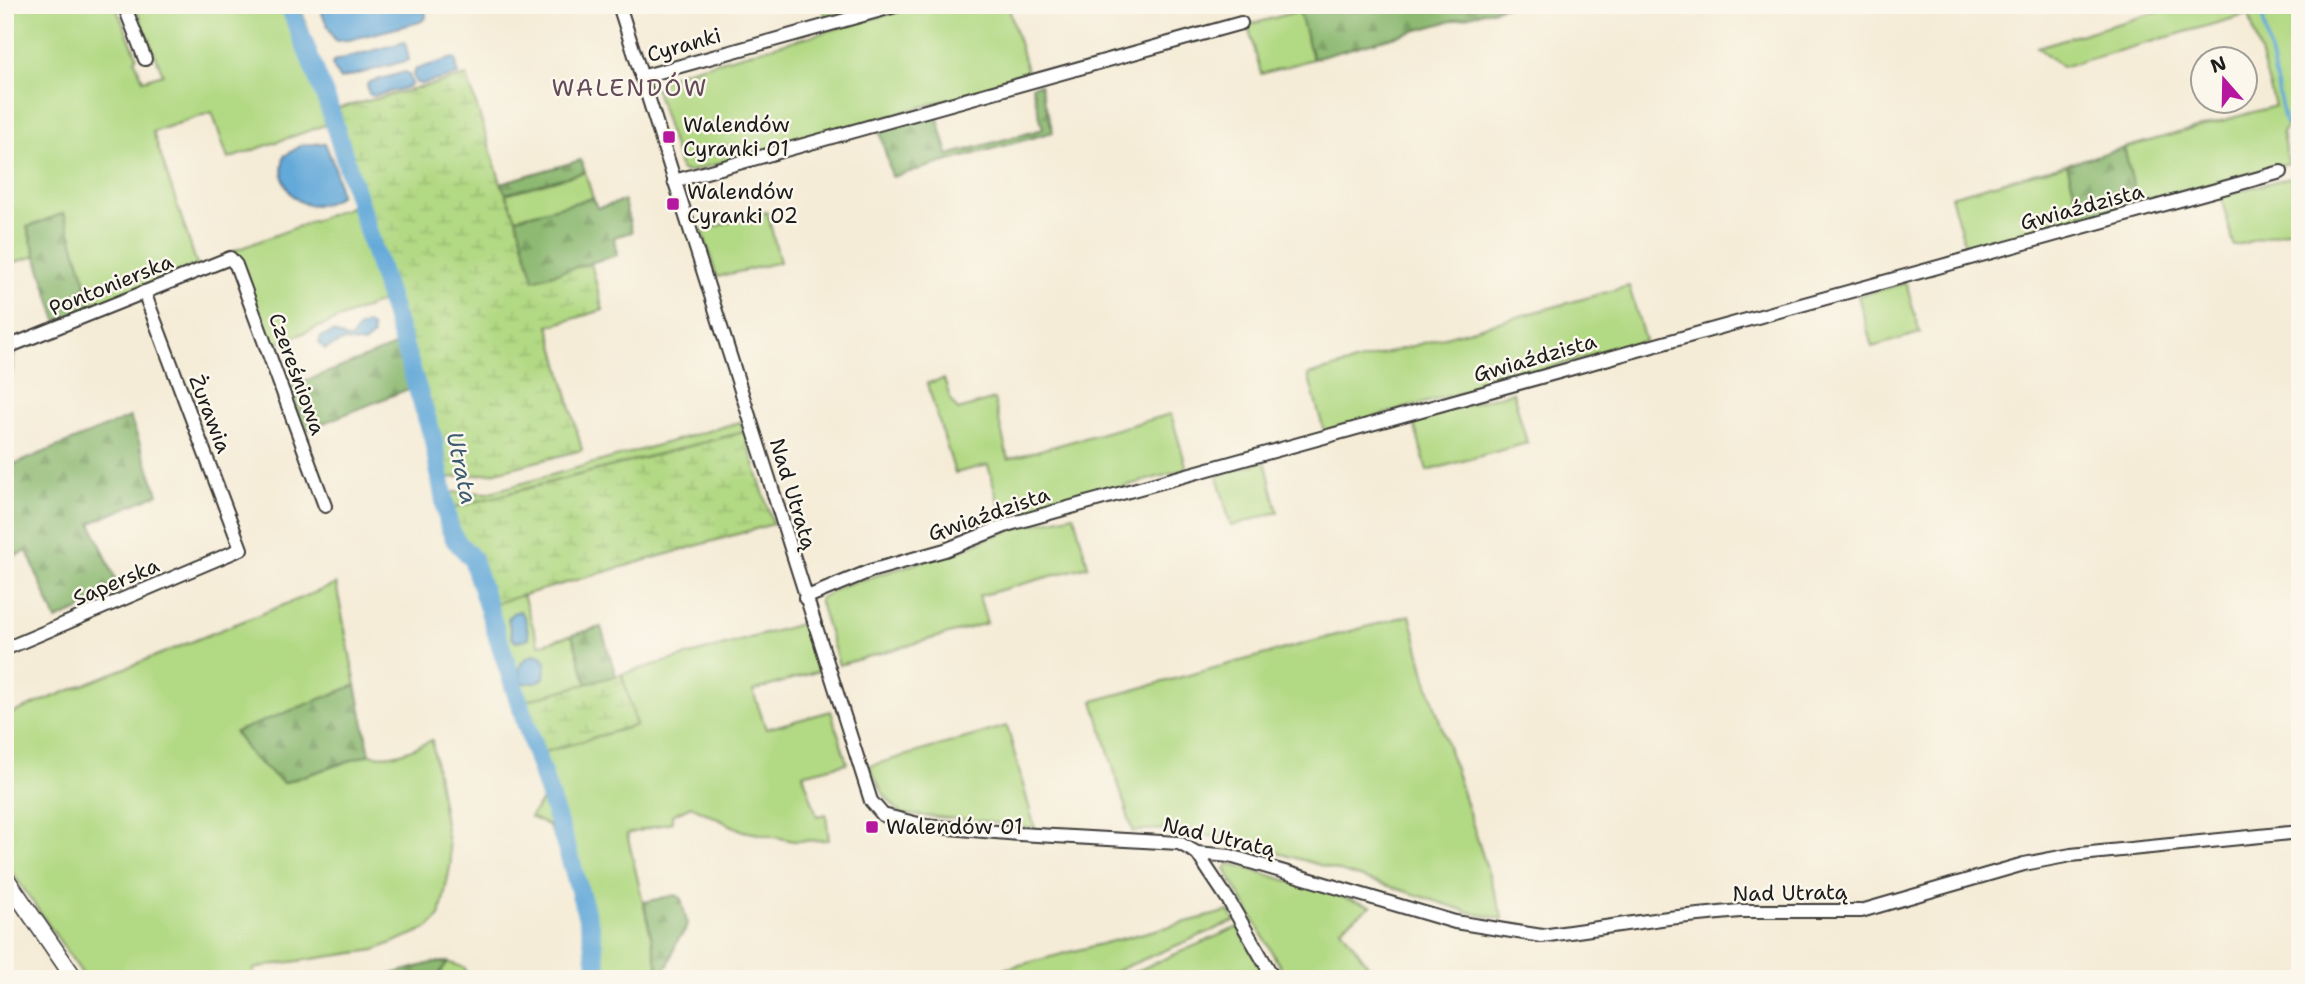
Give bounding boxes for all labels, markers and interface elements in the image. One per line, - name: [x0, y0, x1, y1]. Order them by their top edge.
- street label: Cyranki: [644, 21, 724, 69]
- north arrow: [2190, 46, 2260, 116]
- text: N: [2207, 50, 2230, 79]
- district label: WALENDÓW: [551, 72, 709, 104]
- place label: Walendów Cyranki 01: [683, 111, 790, 163]
- marker: Walendów Cyranki 01: [661, 129, 677, 145]
- street label: Gwiaździsta: [2017, 177, 2147, 237]
- place label: Walendów Cyranki 02: [687, 178, 798, 230]
- marker: Walendów Cyranki 02: [665, 196, 681, 212]
- street label: Pontonierska: [45, 247, 177, 323]
- street label: Czereśniowa: [262, 309, 332, 439]
- street label: Gwiaździsta: [1470, 327, 1600, 389]
- street label: Żurawia: [182, 371, 238, 457]
- water label: Utrata: [440, 429, 484, 507]
- street label: Nad Utratą: [763, 435, 823, 554]
- street label: Gwiaździsta: [924, 480, 1054, 548]
- street label: Saperska: [68, 551, 164, 613]
- street label: Nad Utratą: [1160, 810, 1279, 864]
- place label: Walendów 01: [886, 813, 1023, 841]
- marker: Walendów 01: [864, 819, 880, 835]
- street label: Nad Utratą: [1732, 878, 1849, 908]

